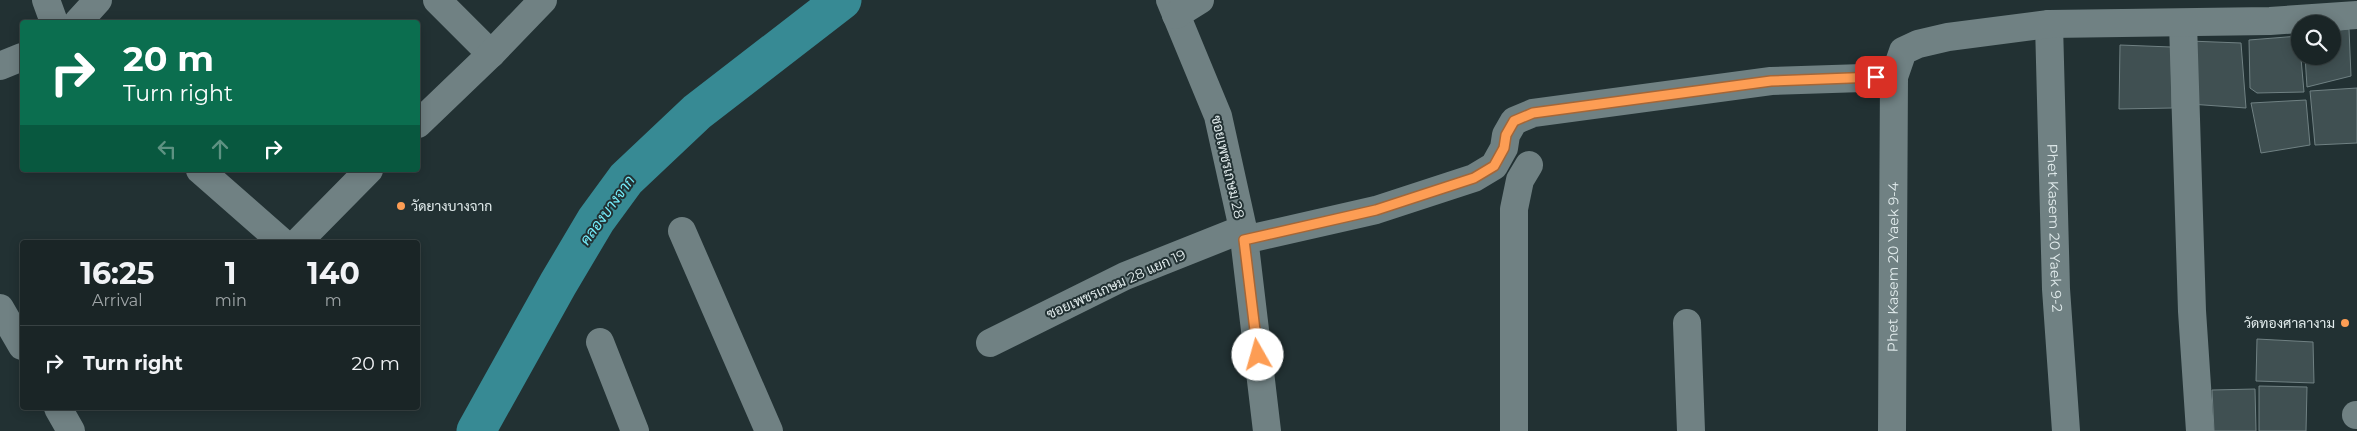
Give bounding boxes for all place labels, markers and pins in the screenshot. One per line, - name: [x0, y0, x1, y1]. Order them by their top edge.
- pin: [1855, 56, 1897, 98]
- place label: วัดยางบางจาก: [411, 197, 492, 215]
- marker: วัดยางบางจาก: [395, 200, 407, 212]
- place label: วัดทองศาลางาม: [2244, 314, 2335, 332]
- marker: วัดทองศาลางาม: [2339, 317, 2351, 329]

